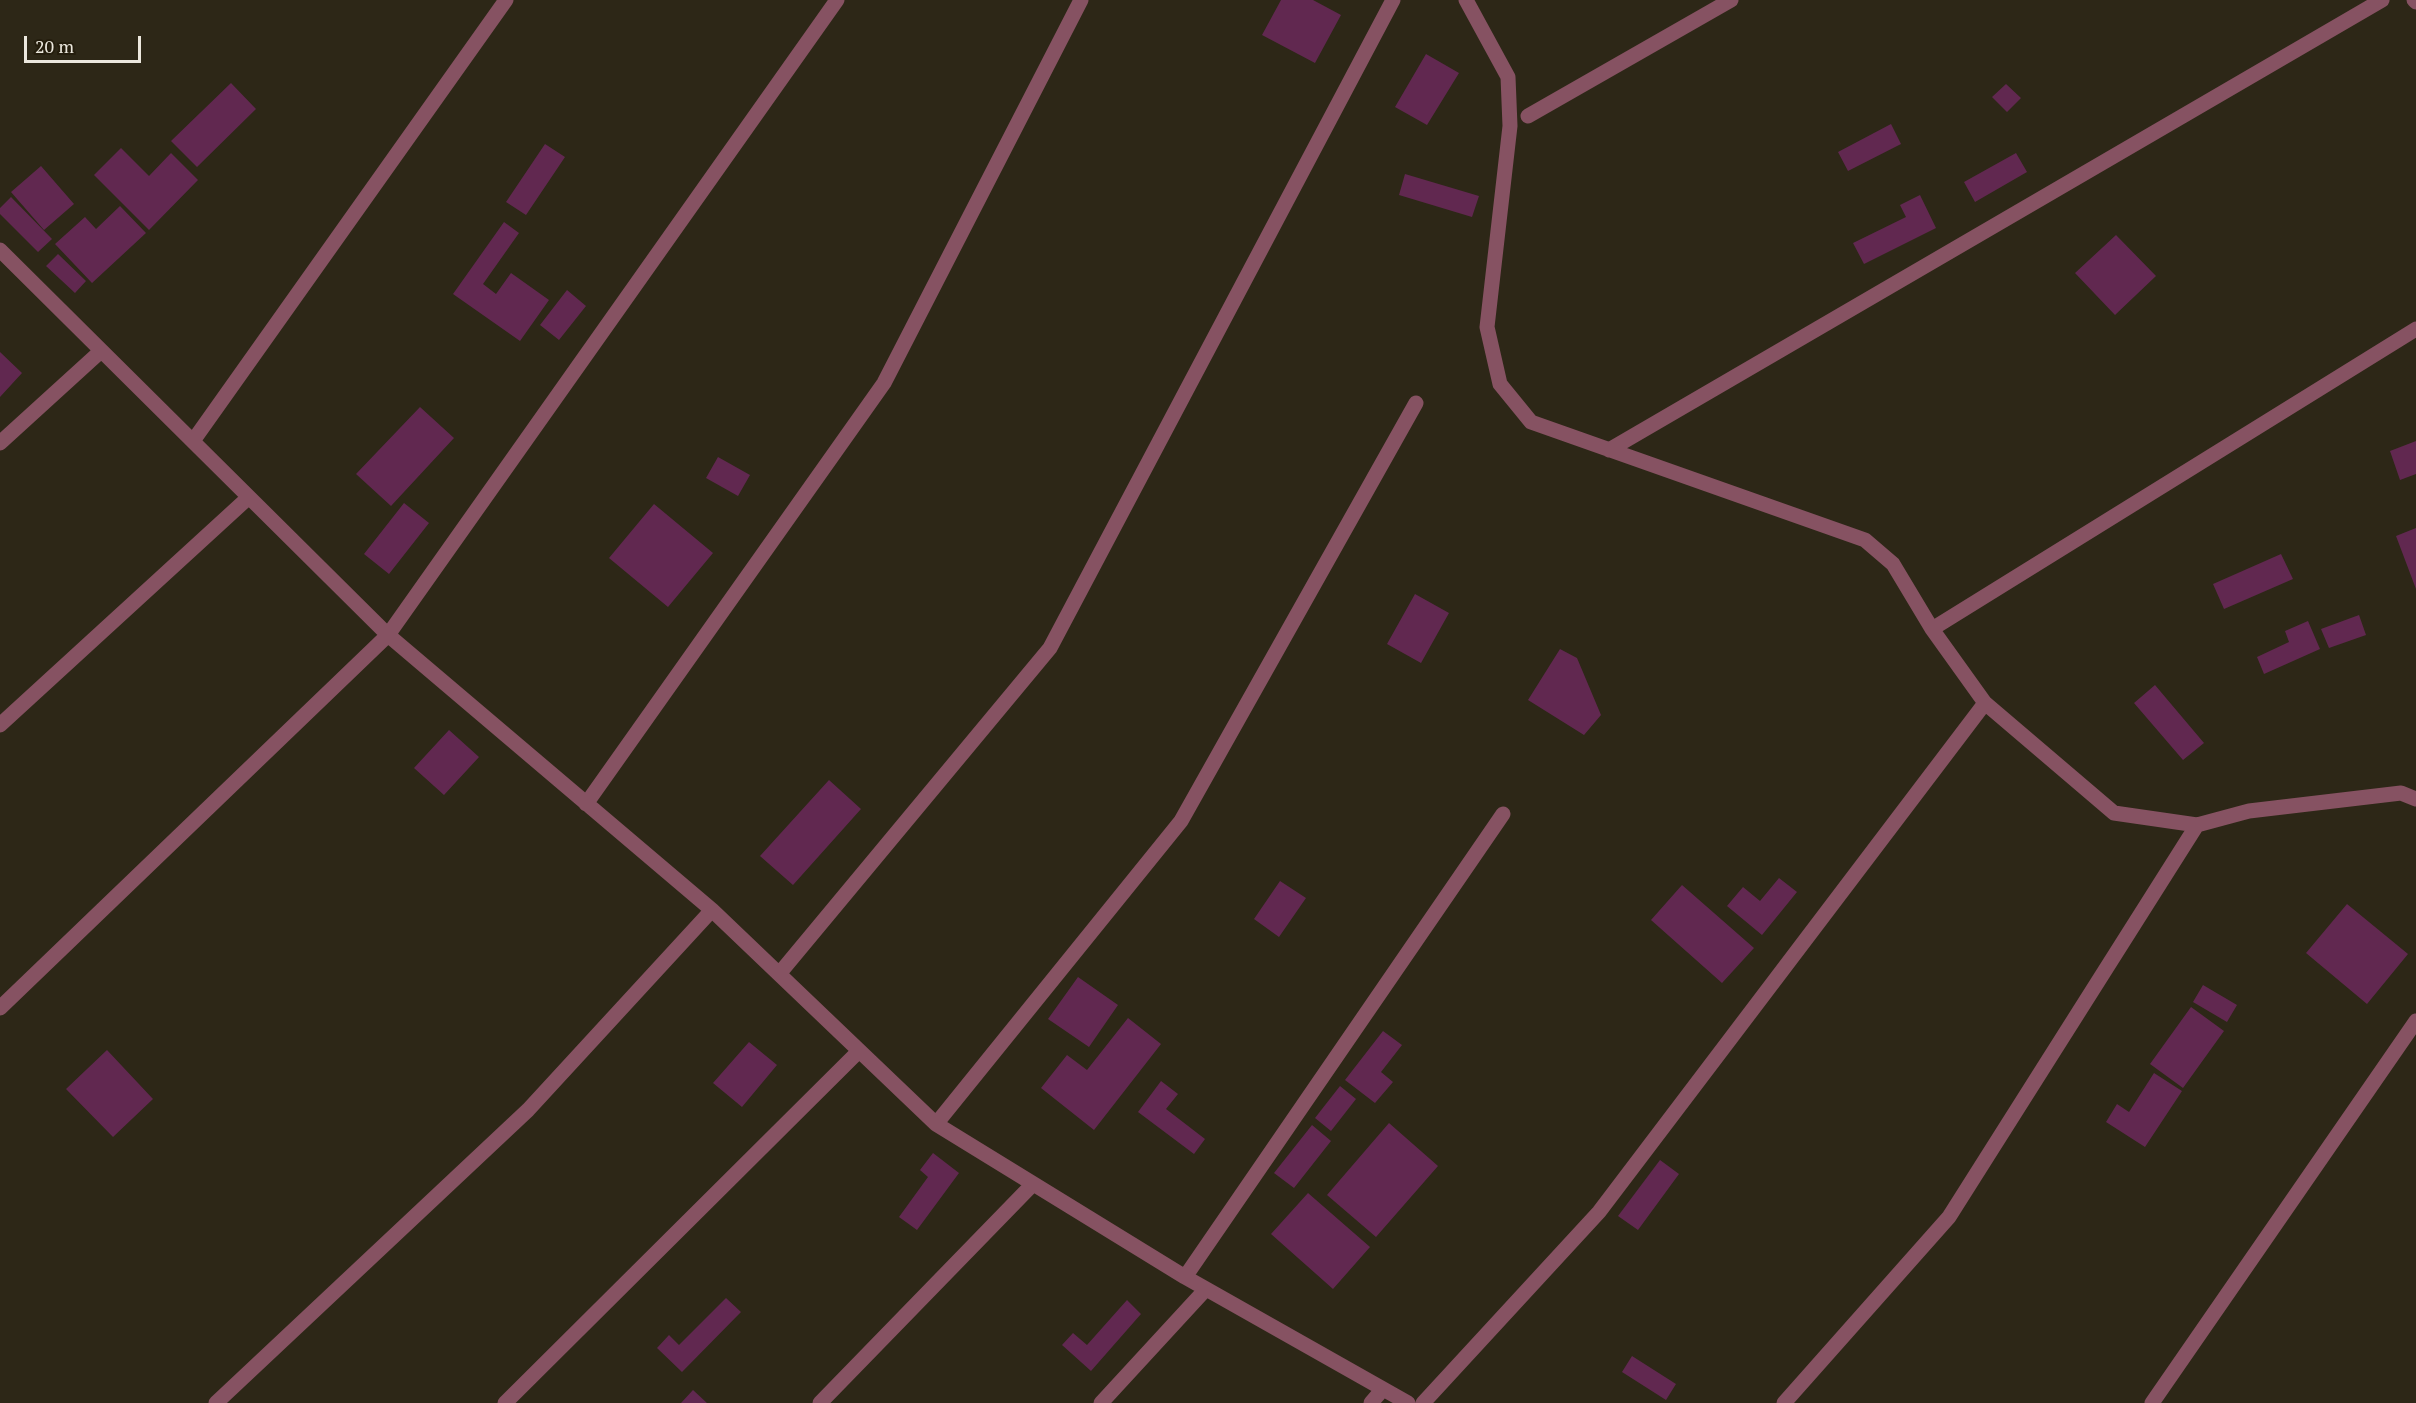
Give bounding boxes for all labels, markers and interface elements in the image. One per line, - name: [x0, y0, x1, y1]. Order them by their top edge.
- scale bar: [27, 24, 144, 62]
- text: 20 m: [35, 34, 74, 58]

